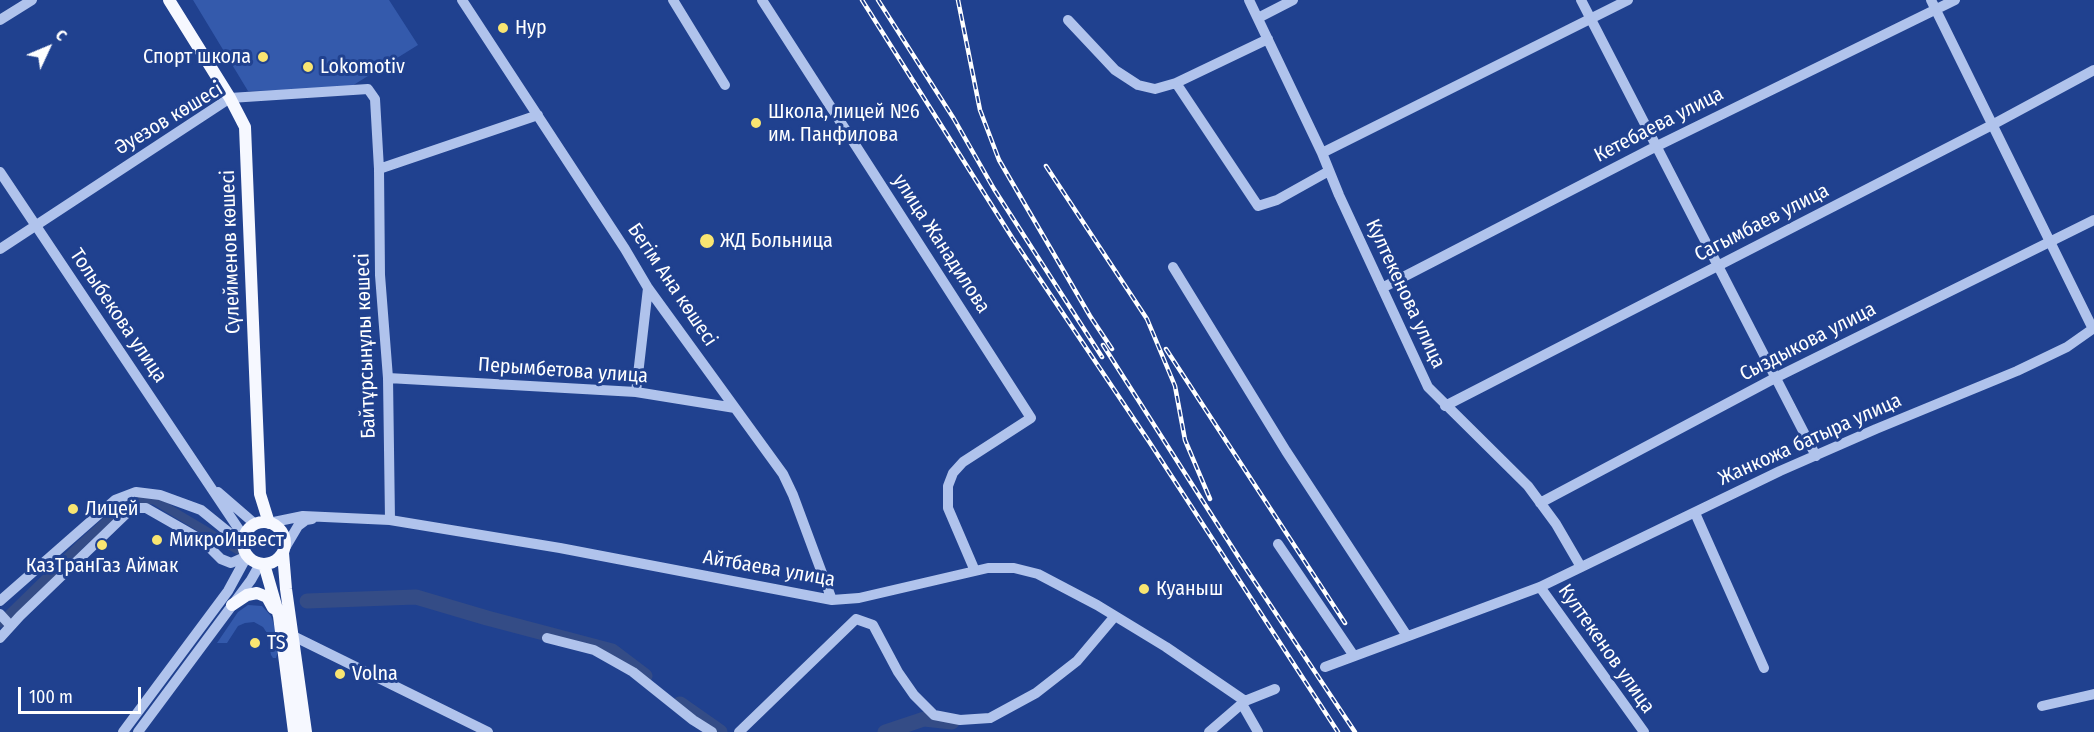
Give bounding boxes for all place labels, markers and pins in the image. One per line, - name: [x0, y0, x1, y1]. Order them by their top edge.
- place label: Нур: [515, 16, 547, 40]
- marker: Нур: [496, 21, 510, 35]
- place label: Спорт школа: [143, 45, 251, 69]
- marker: Спорт школа: [256, 50, 270, 64]
- place label: Lokomotiv: [320, 55, 405, 79]
- marker: Lokomotiv: [301, 60, 315, 74]
- place label: Школа, лицей №6 им. Панфилова: [768, 100, 920, 147]
- marker: Школа, лицей №6 им. Панфилова: [749, 116, 763, 130]
- place label: ЖД Больница: [720, 229, 833, 253]
- marker: ЖД Больница: [698, 232, 716, 250]
- place label: Лицей: [85, 497, 138, 521]
- marker: Лицей: [66, 502, 80, 516]
- place label: МикроИнвест: [169, 528, 284, 552]
- marker: МикроИнвест: [150, 533, 164, 547]
- marker: КазТранГаз Аймак: [95, 538, 109, 552]
- place label: КазТранГаз Аймак: [26, 554, 178, 578]
- place label: Куаныш: [1156, 577, 1223, 601]
- marker: Куаныш: [1137, 582, 1151, 596]
- place label: TS: [267, 631, 286, 655]
- marker: TS: [248, 636, 262, 650]
- place label: Volna: [352, 662, 398, 686]
- marker: Volna: [333, 667, 347, 681]

